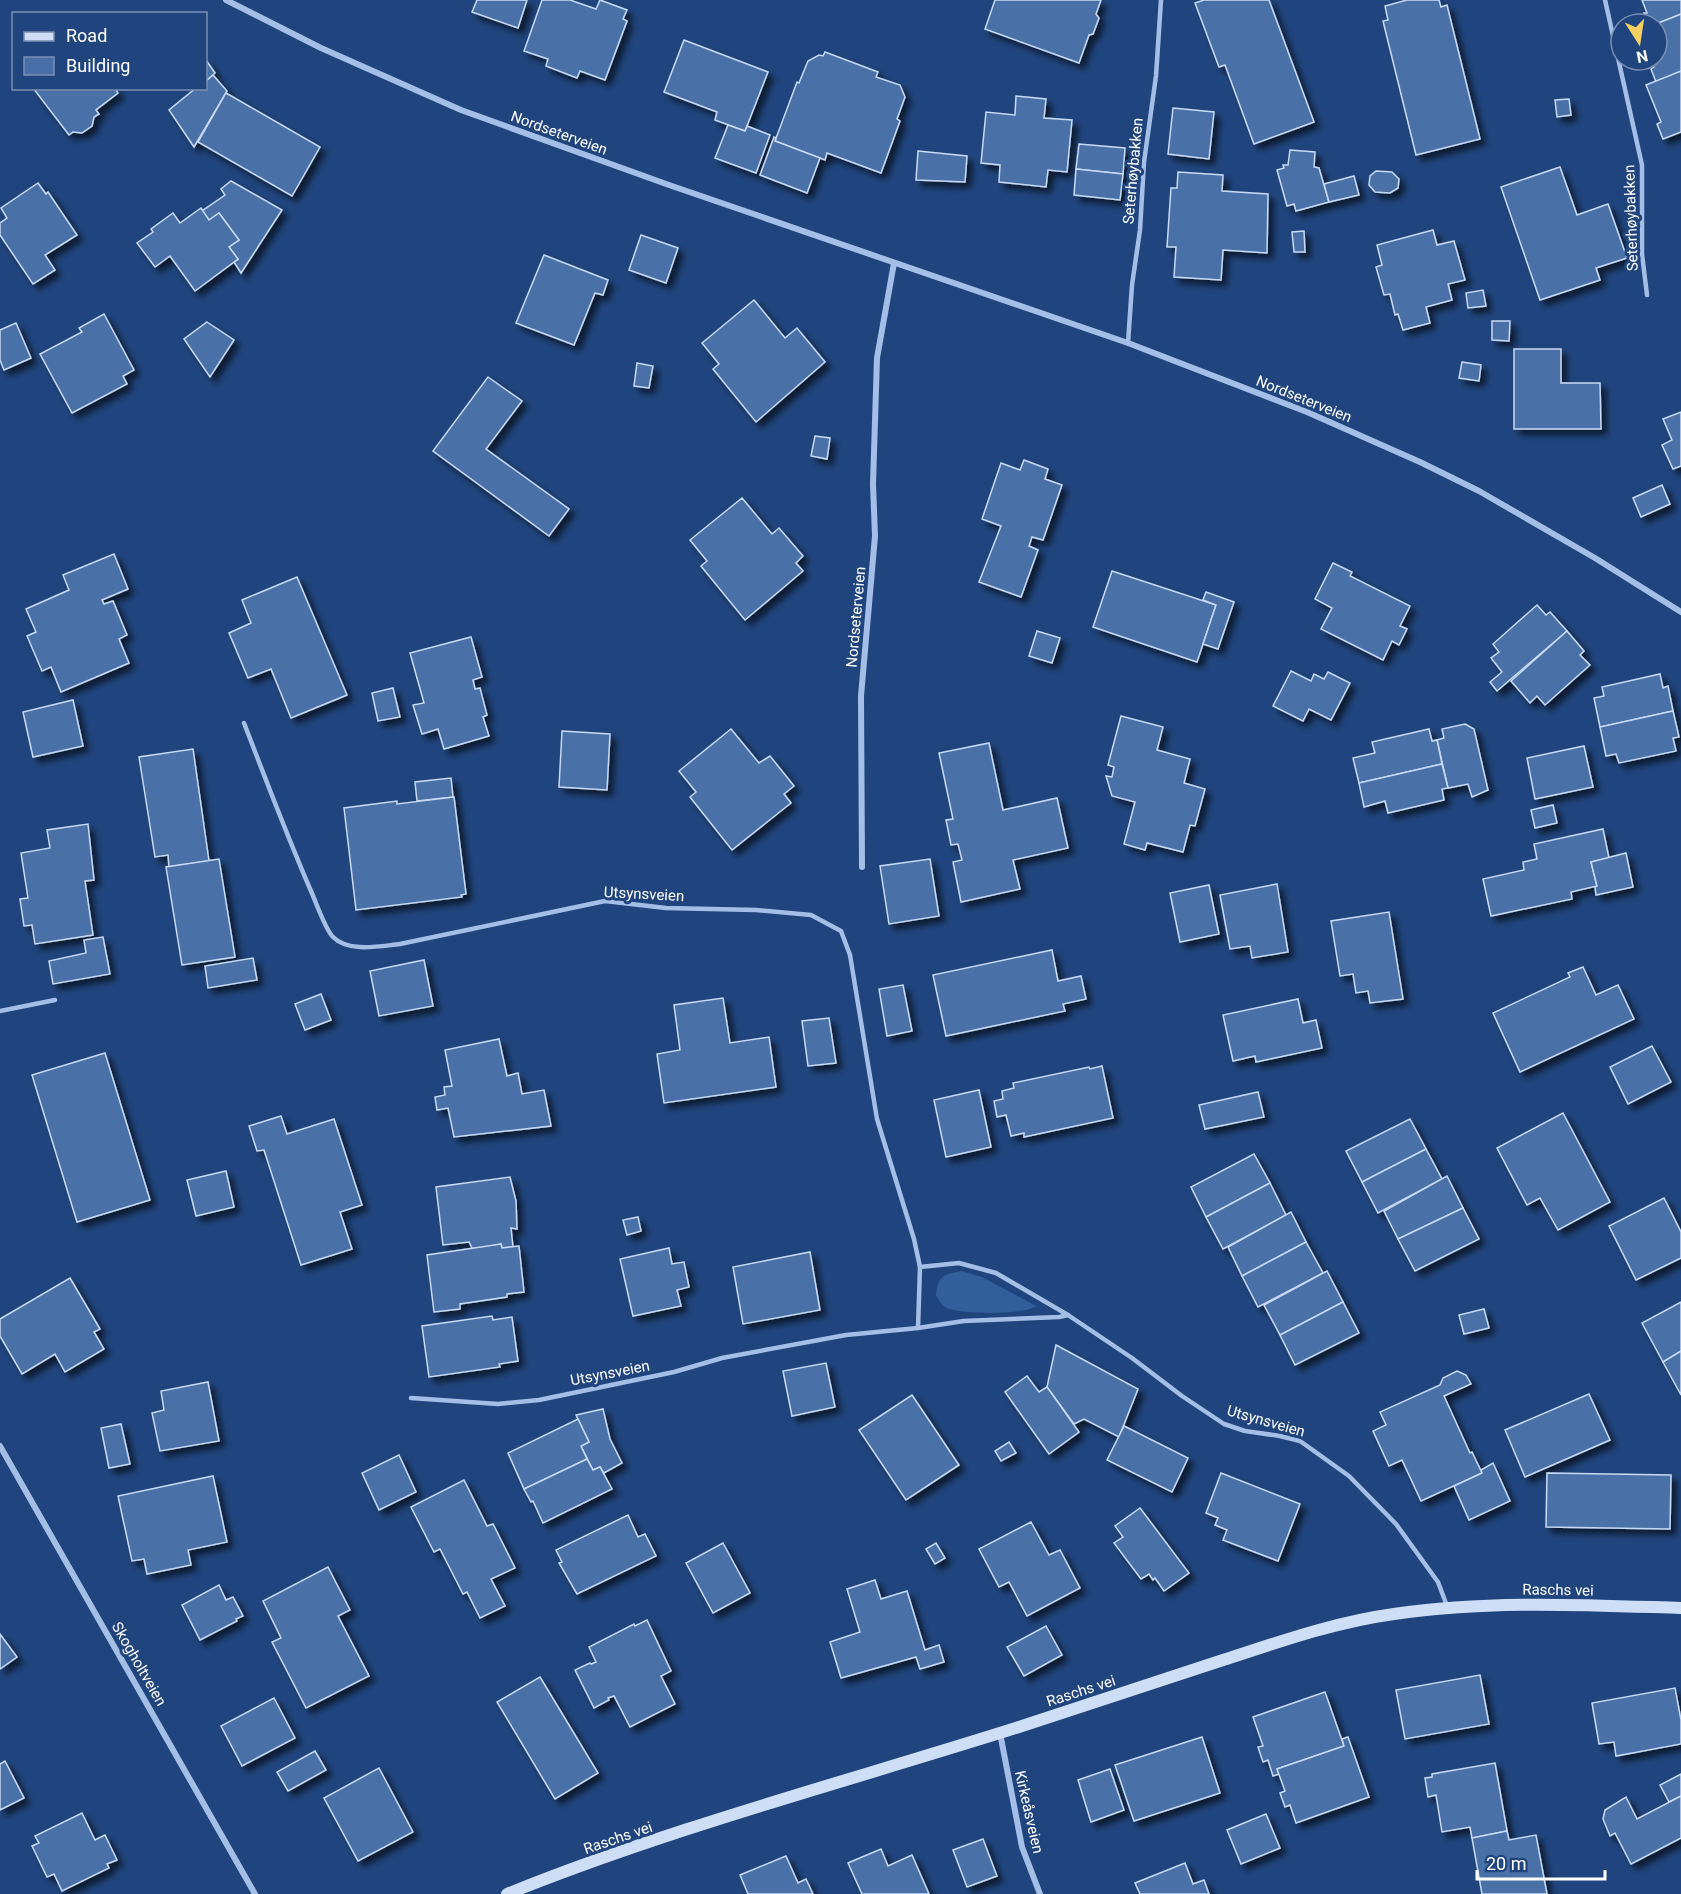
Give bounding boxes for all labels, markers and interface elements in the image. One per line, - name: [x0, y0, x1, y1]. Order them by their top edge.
- legend: [12, 12, 207, 90]
- north arrow: [1609, 12, 1669, 72]
- text: Road: [66, 25, 107, 46]
- text: N: [1635, 46, 1650, 67]
- text: Building: [66, 55, 130, 76]
- street label: Nordseterveien: [508, 107, 610, 159]
- street label: Seterhøybakken: [1119, 117, 1147, 225]
- street label: Seterhøybakken: [1620, 164, 1642, 272]
- street label: Nordseterveien: [1254, 372, 1354, 426]
- street label: Nordseterveien: [843, 566, 869, 668]
- street label: Utsynsveien: [603, 883, 685, 905]
- street label: Utsynsveien: [569, 1356, 651, 1390]
- street label: Utsynsveien: [1225, 1401, 1307, 1441]
- street label: Raschs vei: [1522, 1580, 1594, 1600]
- street label: Skogholtveien: [108, 1619, 170, 1709]
- street label: Raschs vei: [1044, 1671, 1118, 1711]
- street label: Kirkeåsveien: [1011, 1769, 1047, 1855]
- street label: Raschs vei: [581, 1818, 655, 1858]
- scale bar: [1477, 1843, 1604, 1881]
- text: 20 m: [1486, 1853, 1526, 1874]

